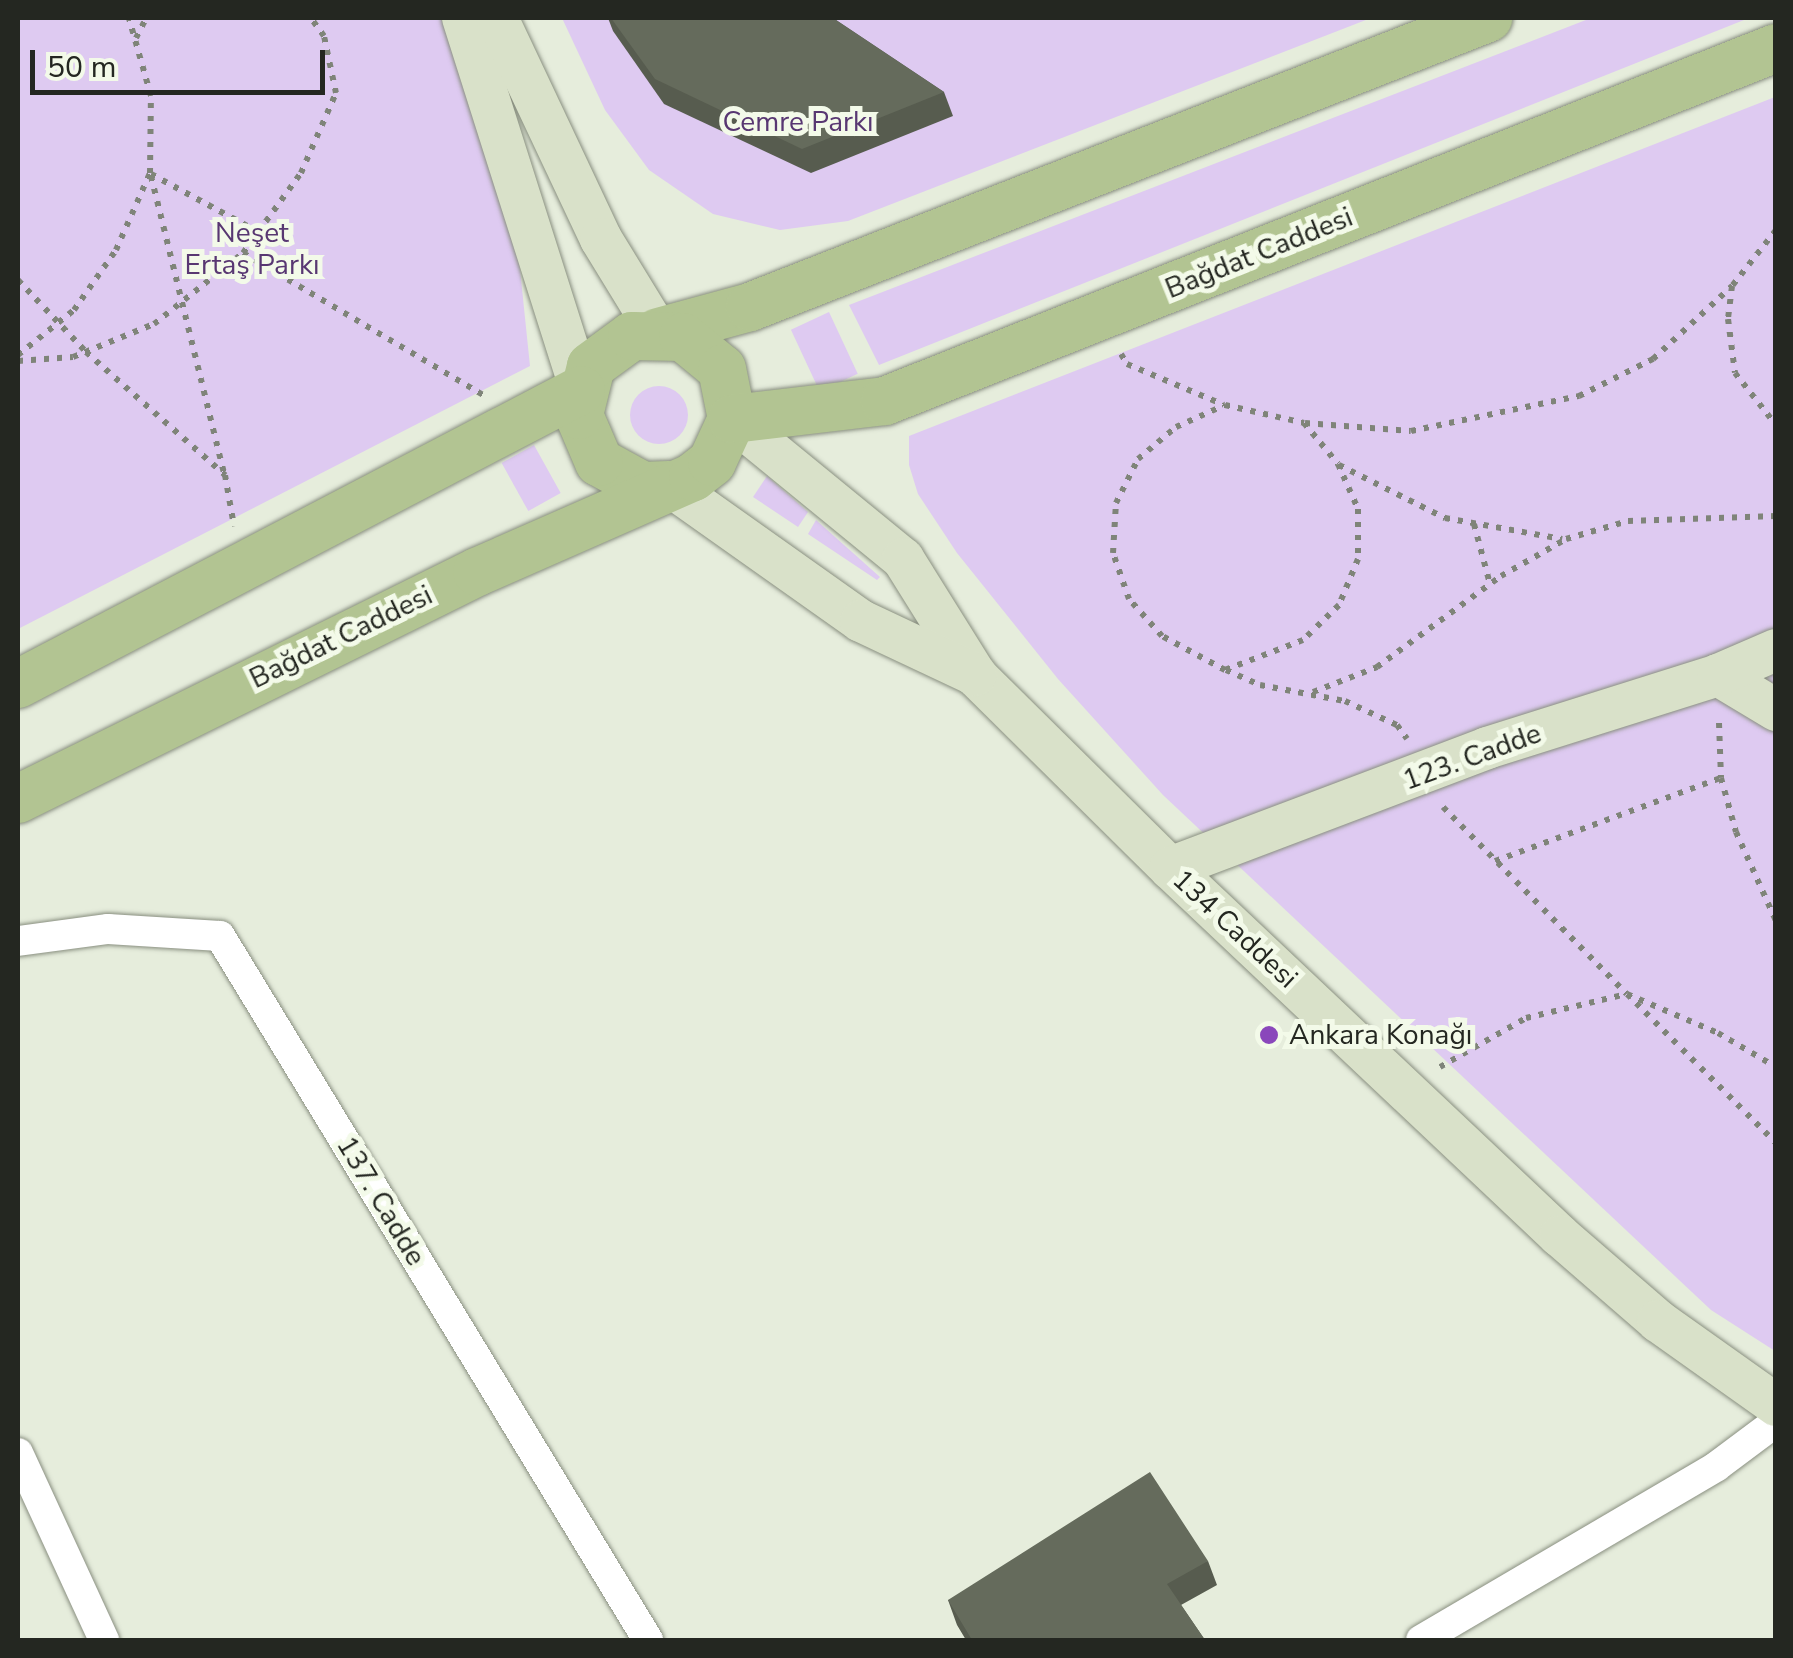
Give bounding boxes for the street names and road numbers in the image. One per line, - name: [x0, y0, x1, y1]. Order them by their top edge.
- street label: Bağdat Caddesi: [1160, 200, 1358, 306]
- street label: Bağdat Caddesi: [244, 578, 438, 696]
- street label: 123. Cadde: [1398, 716, 1546, 798]
- street label: 134 Caddesi: [1166, 863, 1304, 995]
- street label: 137. Cadde: [329, 1130, 433, 1272]

